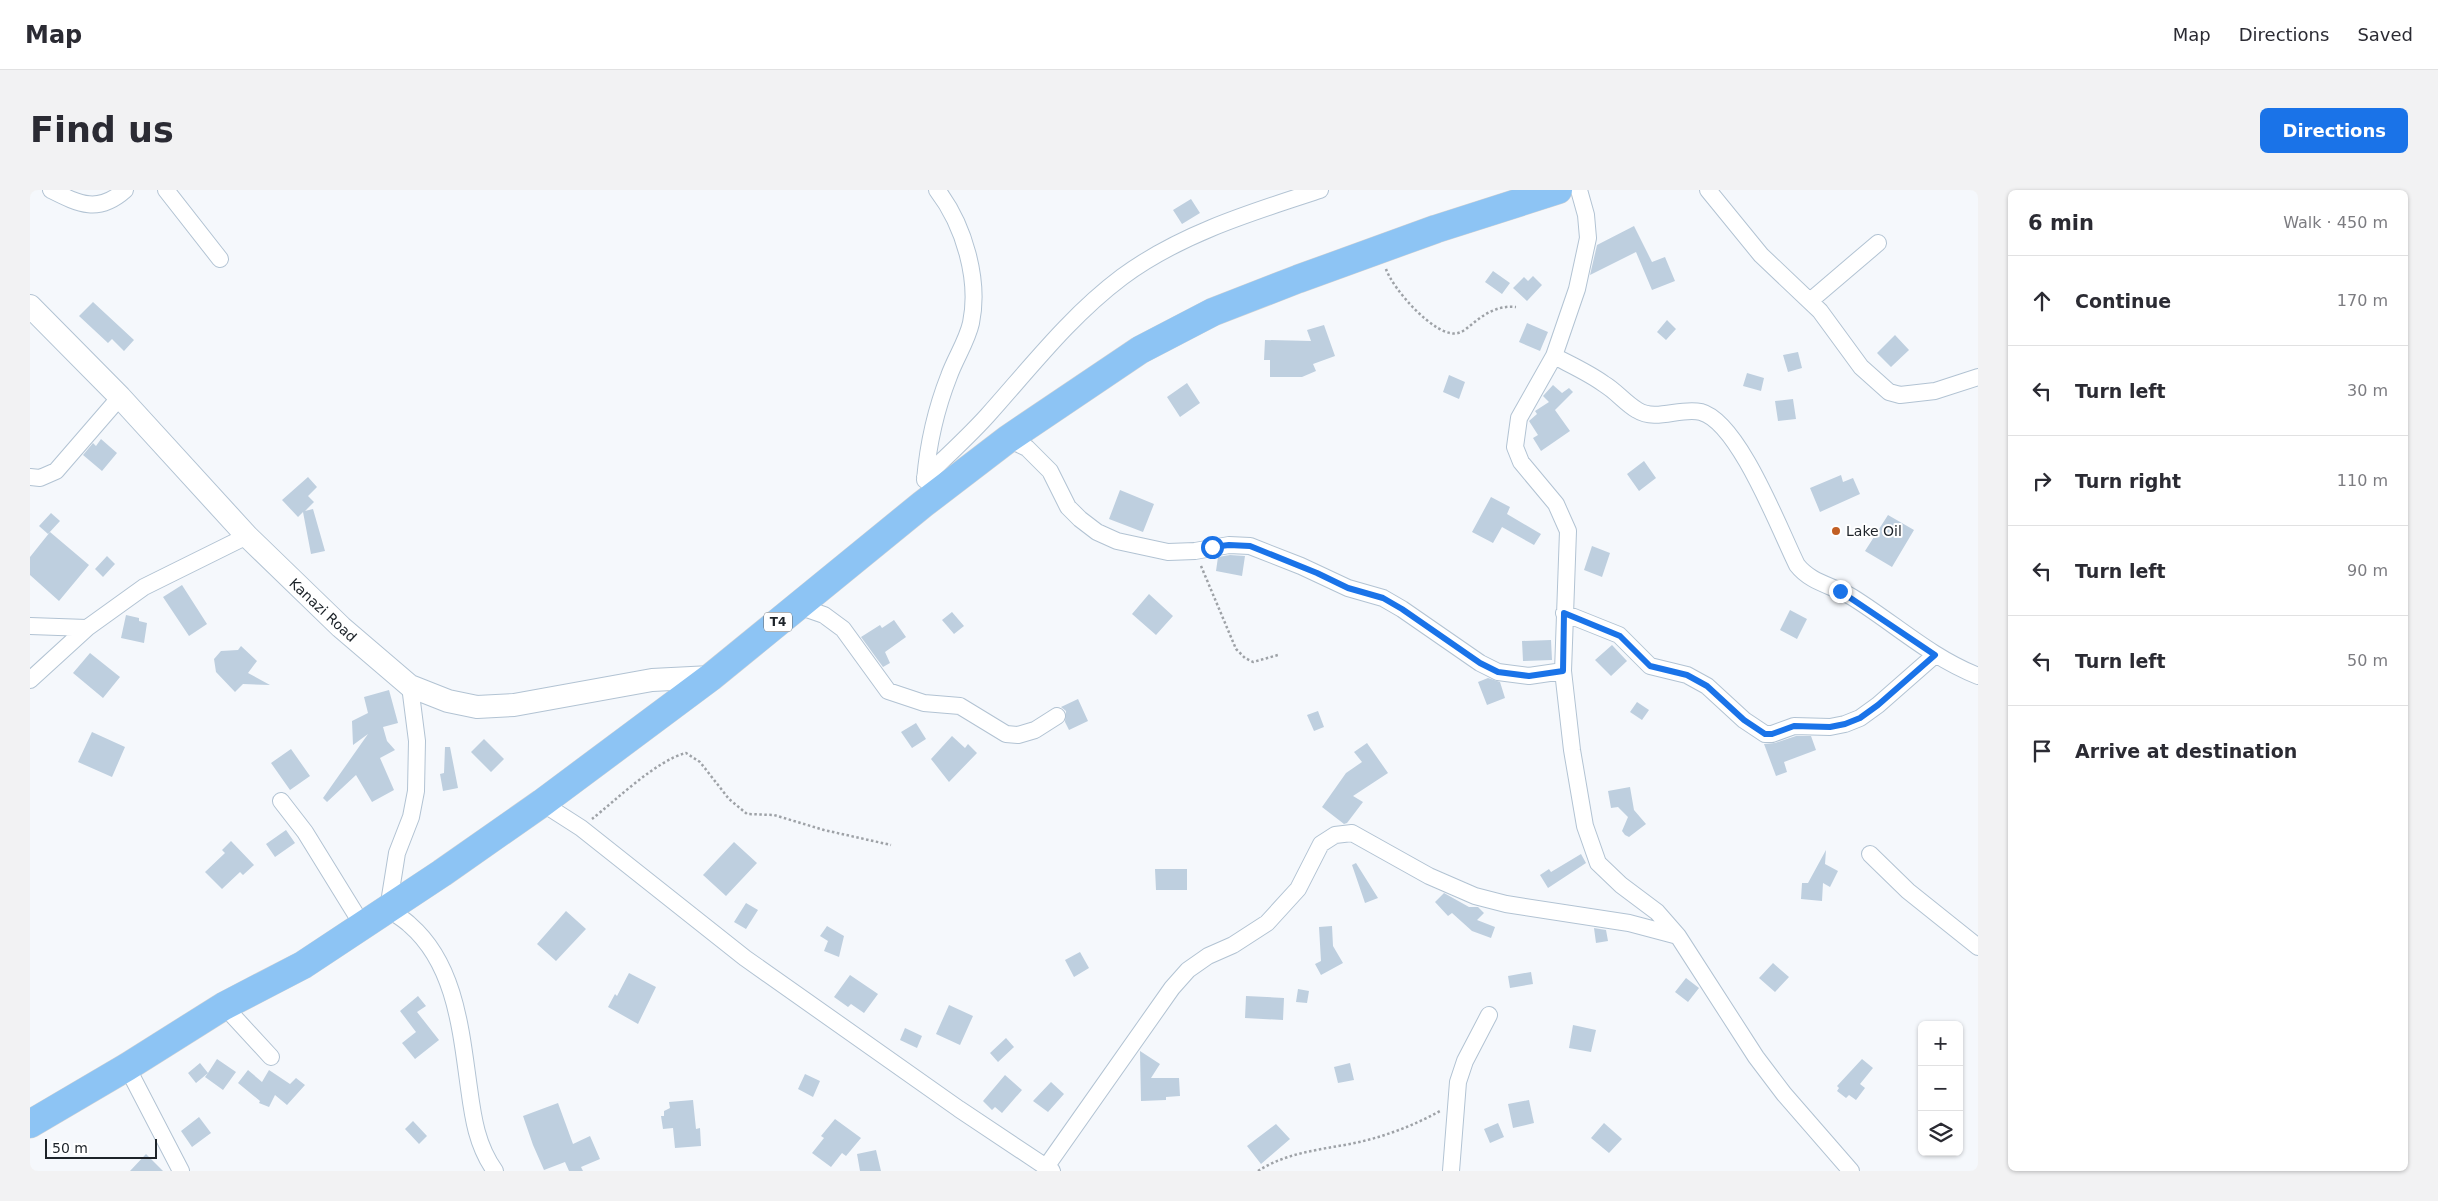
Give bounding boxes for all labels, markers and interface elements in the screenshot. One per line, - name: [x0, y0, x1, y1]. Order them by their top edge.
- text: Map: [25, 21, 82, 49]
- text: Map: [2173, 24, 2211, 45]
- text: Directions: [2239, 24, 2329, 45]
- text: Saved: [2357, 24, 2413, 45]
- button: Directions: [2260, 108, 2408, 153]
- text: Find us: [30, 110, 174, 150]
- text: 6 min: [2028, 211, 2094, 235]
- text: Walk · 450 m: [2283, 213, 2388, 232]
- icon: ahead: [2028, 287, 2056, 315]
- text: Continue: [2075, 290, 2171, 312]
- text: 170 m: [2337, 291, 2388, 310]
- icon: left: [2028, 377, 2056, 405]
- text: Turn left: [2075, 380, 2166, 402]
- text: 30 m: [2347, 381, 2388, 400]
- icon: right: [2028, 467, 2056, 495]
- text: Turn right: [2075, 470, 2181, 492]
- text: 110 m: [2337, 471, 2388, 490]
- place label: Lake Oil: [1846, 523, 1902, 539]
- marker: Lake Oil: [1830, 525, 1842, 537]
- route start: [1201, 536, 1224, 559]
- icon: left: [2028, 557, 2056, 585]
- text: Turn left: [2075, 560, 2166, 582]
- text: 90 m: [2347, 561, 2388, 580]
- street label: Kanazi Road: [286, 575, 360, 645]
- route end: [1829, 580, 1852, 603]
- road number: T4: [764, 612, 792, 632]
- icon: left: [2028, 647, 2056, 675]
- text: Turn left: [2075, 650, 2166, 672]
- text: 50 m: [2347, 651, 2388, 670]
- icon: arrive: [2028, 737, 2056, 765]
- text: Arrive at destination: [2075, 740, 2297, 762]
- map controls: [1918, 1021, 1963, 1156]
- button: +: [1918, 1021, 1963, 1066]
- button: −: [1918, 1066, 1963, 1111]
- button: layers: [1918, 1111, 1963, 1156]
- scale bar: [45, 1136, 158, 1159]
- text: 50 m: [52, 1140, 88, 1156]

